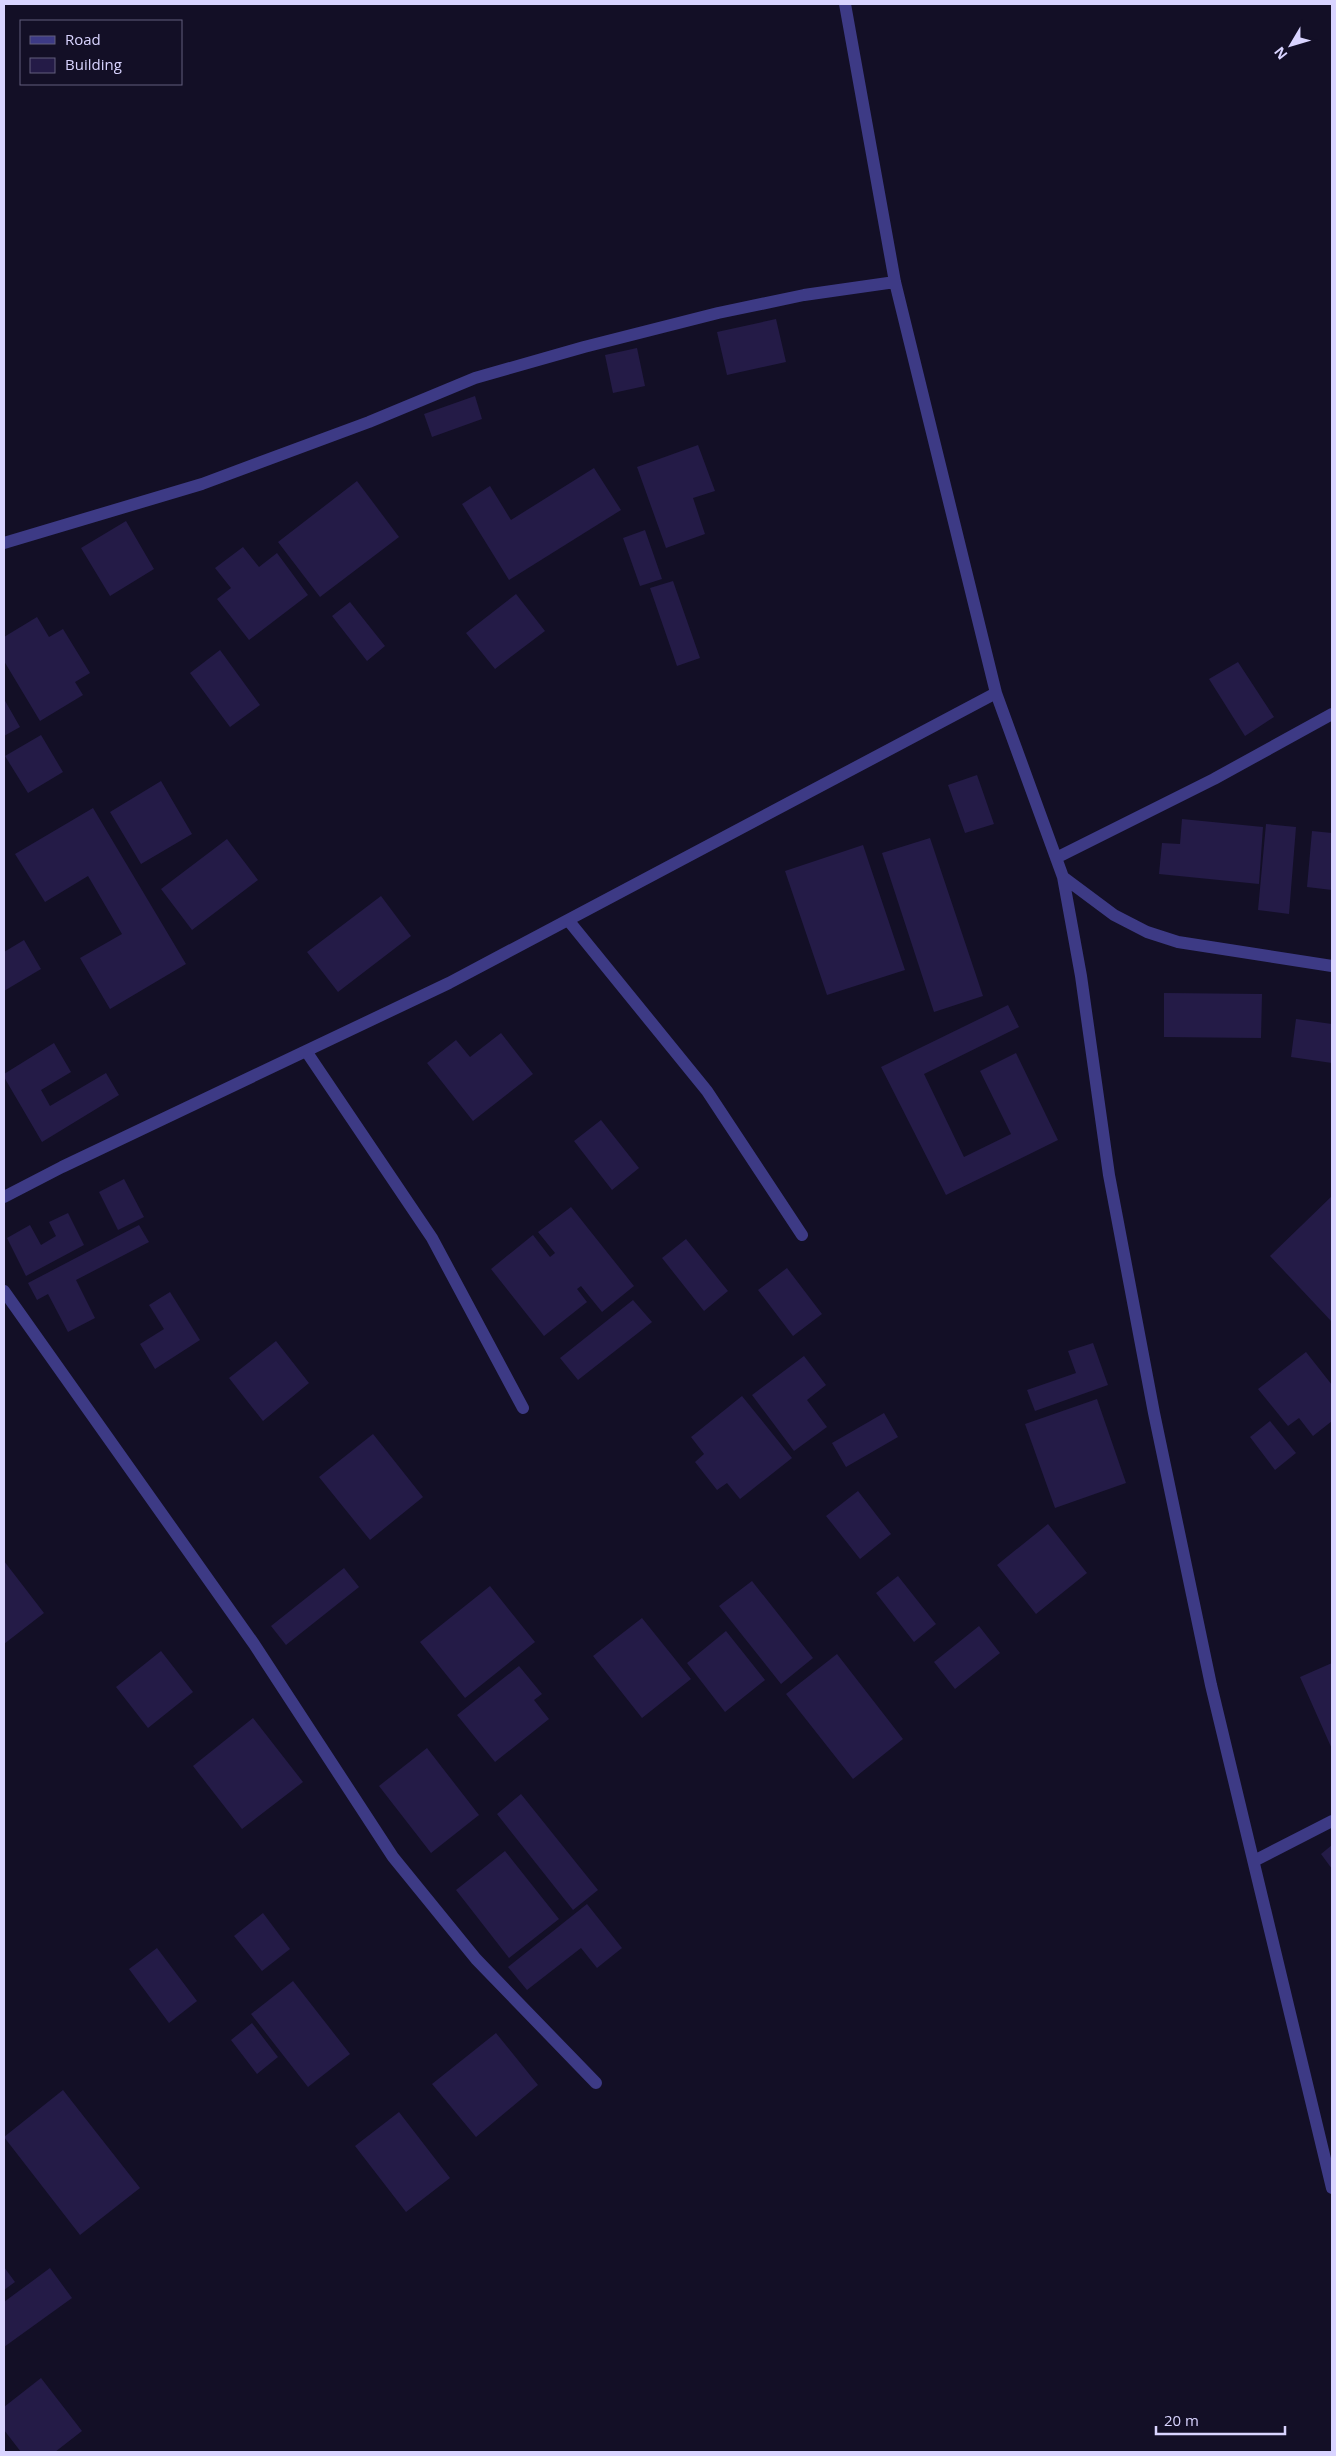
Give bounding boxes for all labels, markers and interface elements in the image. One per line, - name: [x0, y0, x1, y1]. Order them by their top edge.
- legend: [20, 20, 182, 85]
- north arrow: [1266, 20, 1316, 70]
- text: Road: [65, 29, 101, 49]
- text: N: [1269, 43, 1291, 64]
- text: Building: [65, 54, 122, 74]
- scale bar: [1156, 2404, 1285, 2436]
- text: 20 m: [1164, 2410, 1199, 2430]

